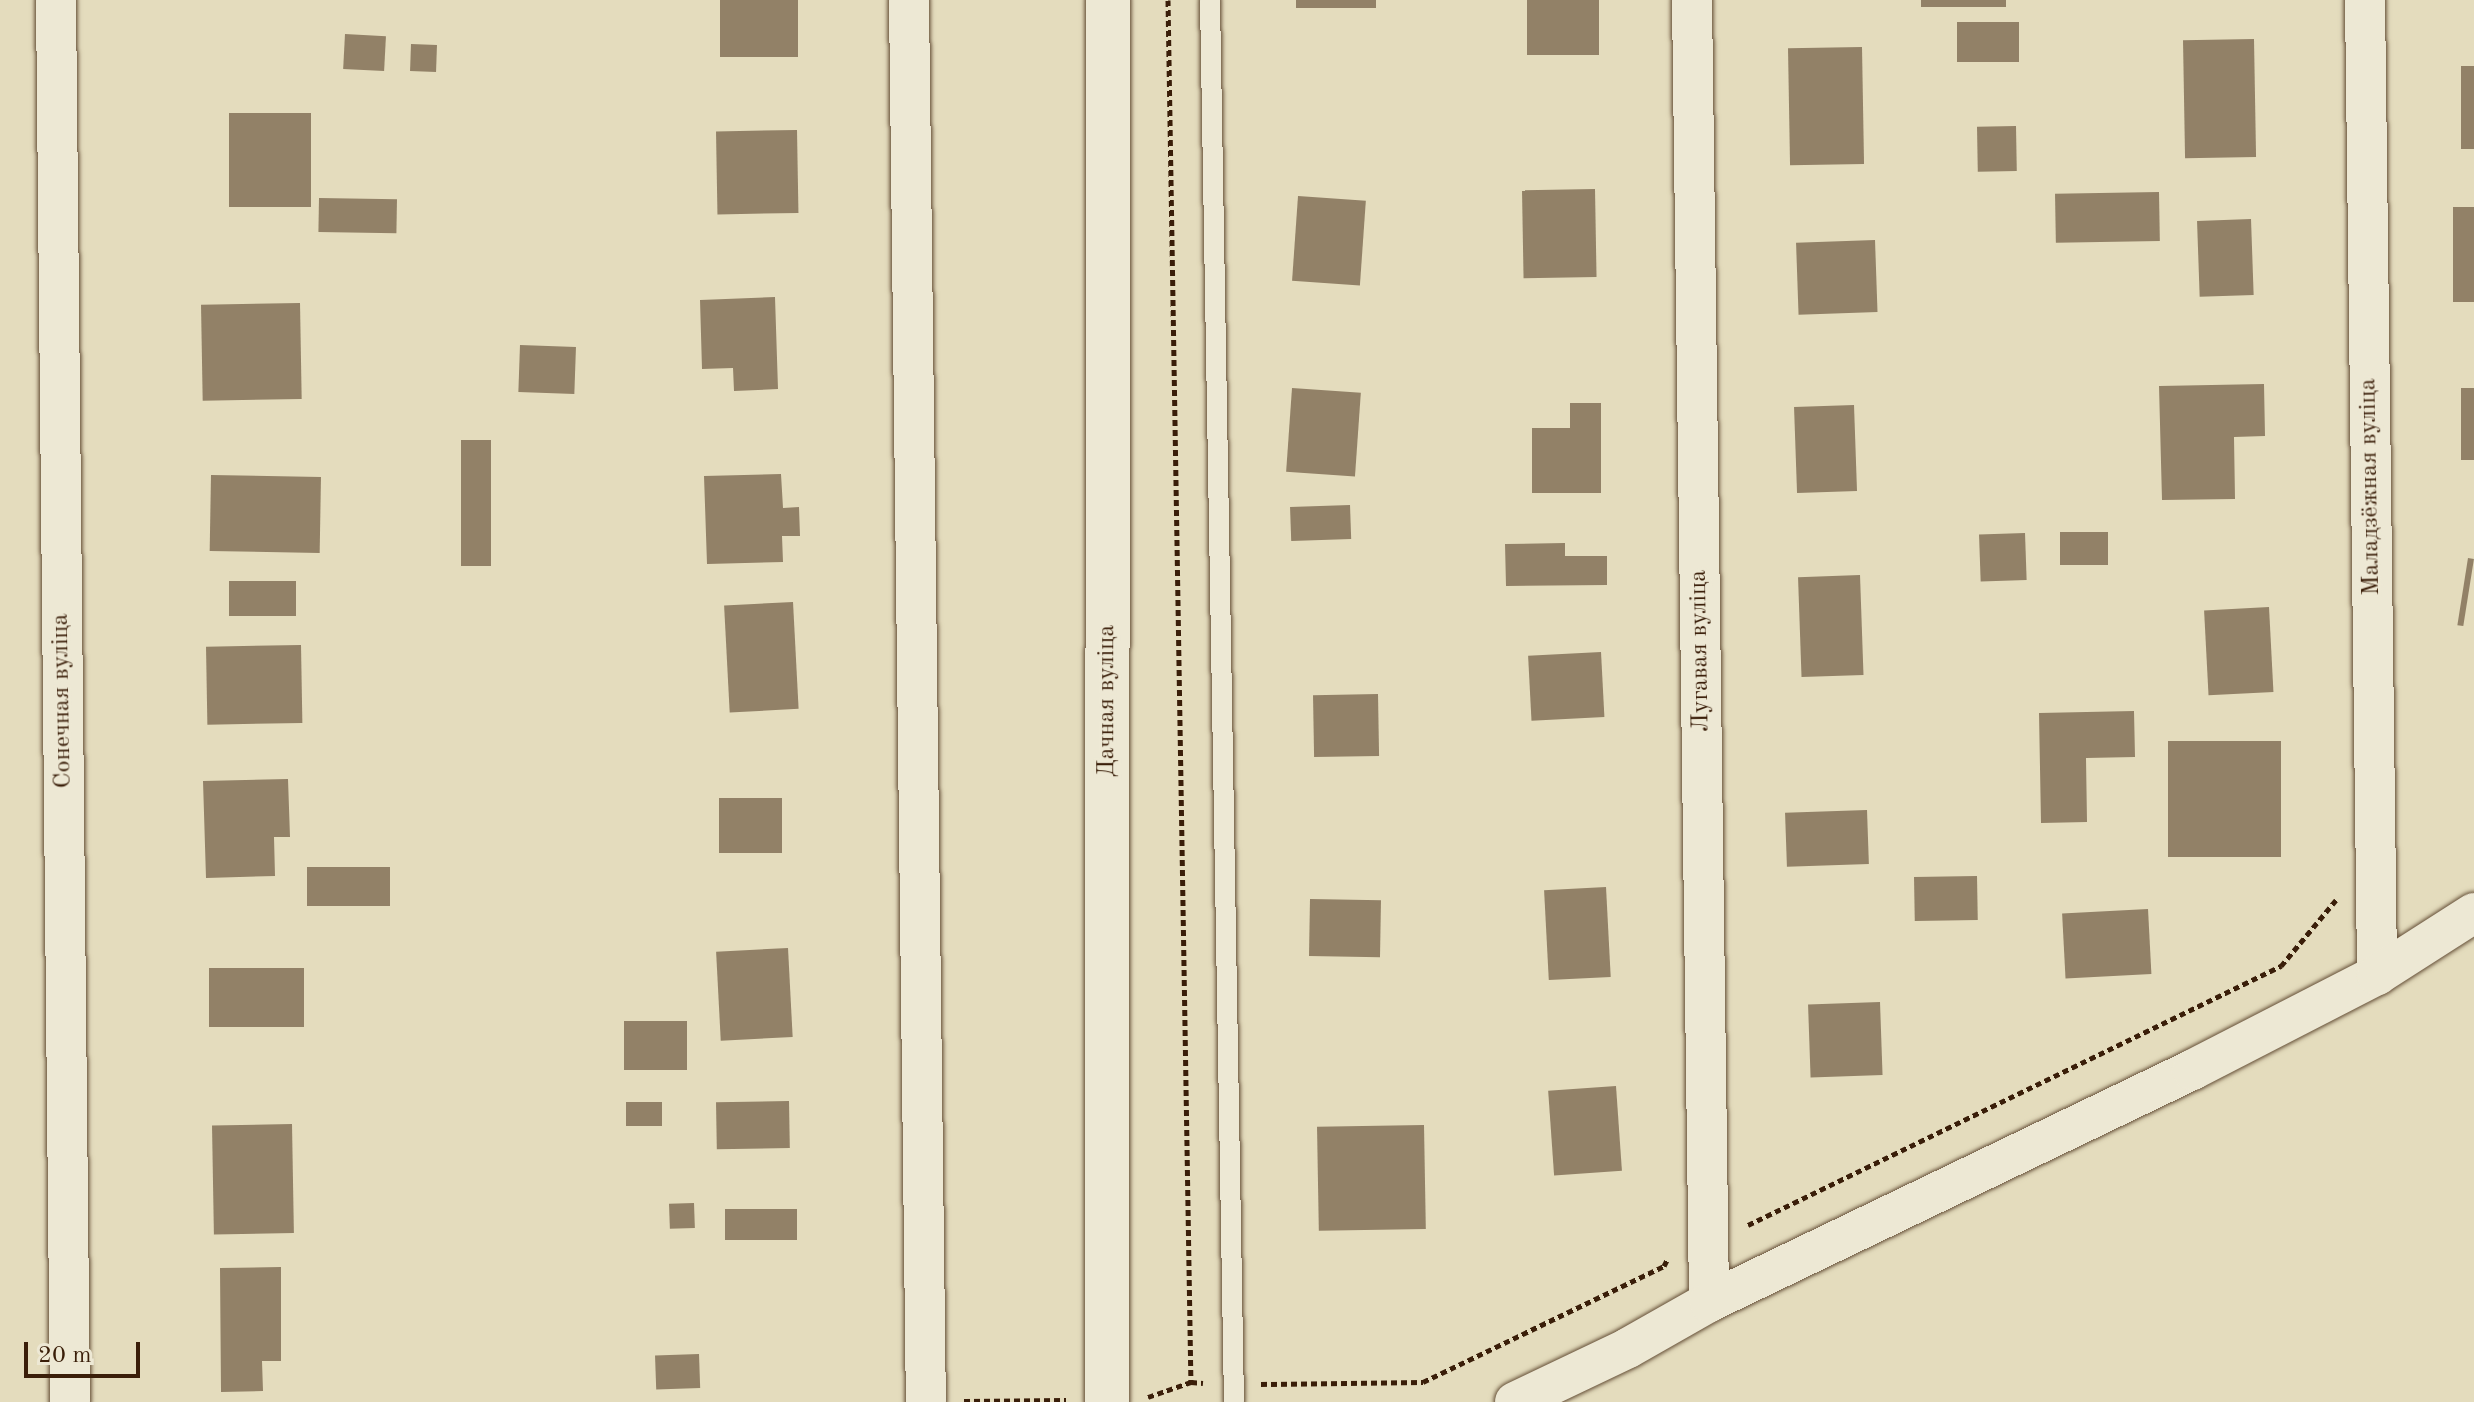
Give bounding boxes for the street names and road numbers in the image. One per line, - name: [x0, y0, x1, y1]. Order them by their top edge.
- street label: Маладзёжная вуліца: [2355, 378, 2387, 596]
- street label: Лугавая вуліца: [1685, 570, 1717, 732]
- street label: Сонечная вуліца: [47, 613, 79, 789]
- street label: Дачная вуліца: [1094, 625, 1122, 777]

